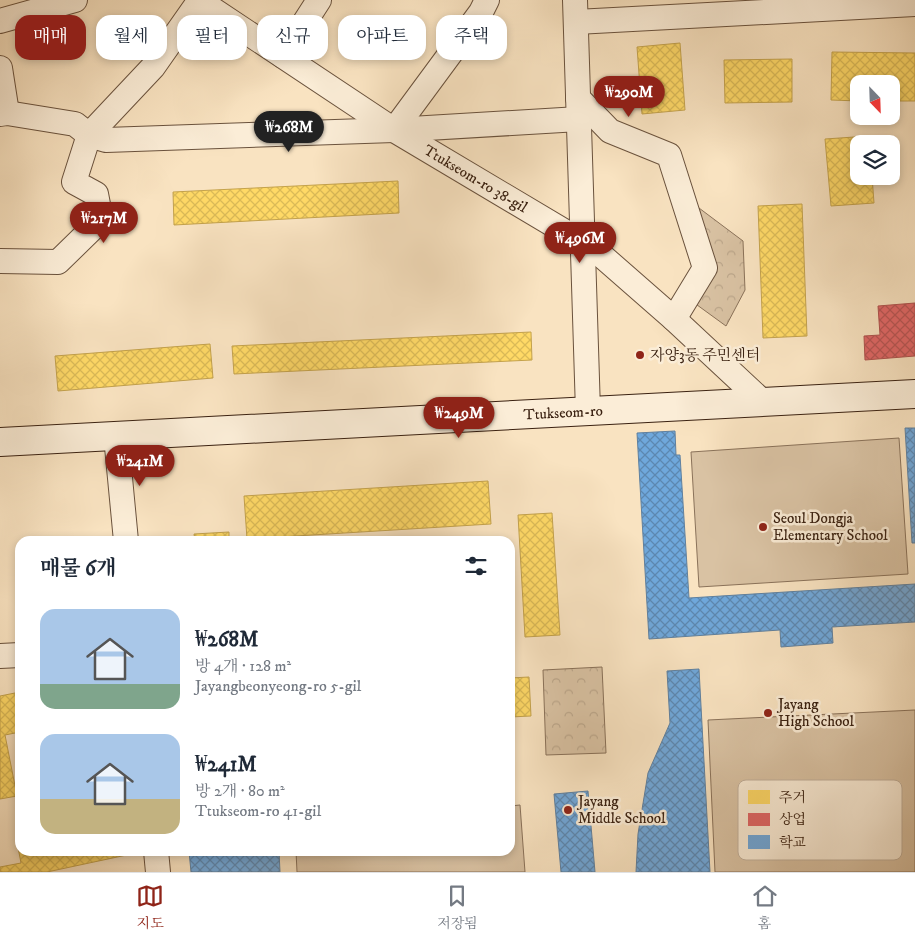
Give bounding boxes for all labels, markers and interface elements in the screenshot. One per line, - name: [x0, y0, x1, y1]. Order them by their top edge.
- chip: 매매: [15, 15, 86, 60]
- chip: 월세: [96, 15, 167, 60]
- chip: 필터: [177, 15, 247, 60]
- chip: 신규: [257, 15, 328, 60]
- chip: 아파트: [338, 15, 426, 60]
- chip: 주택: [436, 15, 507, 60]
- north arrow: [850, 75, 900, 125]
- map controls: [850, 75, 900, 185]
- pin: ₩290M: [594, 76, 664, 118]
- text: ₩290M: [605, 82, 653, 102]
- pin: ₩268M: [254, 110, 324, 153]
- text: ₩268M: [265, 117, 313, 137]
- button: layers: [850, 135, 900, 185]
- street label: Ttukseom-ro 38-gil: [420, 141, 531, 217]
- pin: ₩217M: [69, 202, 139, 244]
- text: ₩217M: [81, 208, 127, 228]
- pin: ₩496M: [545, 222, 615, 264]
- text: ₩496M: [555, 228, 605, 248]
- place label: 자양3동 주민센터: [650, 346, 760, 365]
- marker: 자양3동 주민센터: [634, 349, 646, 361]
- pin: ₩249M: [424, 396, 494, 439]
- street label: Ttukseom-ro: [523, 401, 603, 425]
- text: ₩249M: [434, 403, 484, 423]
- pin: ₩241M: [105, 444, 175, 487]
- text: ₩241M: [117, 451, 164, 471]
- place label: Seoul Dongja Elementary School: [773, 509, 888, 545]
- marker: Seoul Dongja Elementary School: [757, 521, 769, 533]
- icon: filters: [462, 552, 490, 580]
- text: 매물 6개: [40, 556, 116, 582]
- text: ₩268M: [195, 627, 258, 653]
- icon: home: [80, 629, 140, 689]
- text: 방 4개 · 128 m²: [195, 656, 291, 676]
- text: Jayangbeonyeong-ro 5-gil: [195, 676, 361, 696]
- place label: Jayang High School: [776, 695, 855, 731]
- marker: Jayang High School: [762, 707, 774, 719]
- text: ₩241M: [195, 752, 257, 778]
- icon: home: [80, 754, 140, 814]
- legend: [738, 780, 902, 860]
- text: 방 2개 · 80 m²: [195, 781, 285, 801]
- text: 주거: [779, 789, 806, 807]
- place label: Jayang Middle School: [576, 792, 666, 828]
- text: Ttukseom-ro 41-gil: [195, 801, 321, 821]
- marker: Jayang Middle School: [562, 804, 574, 816]
- text: 상업: [779, 811, 806, 829]
- text: 학교: [779, 834, 807, 852]
- tab: 지도: [136, 882, 164, 933]
- tab: 저장됨: [437, 882, 478, 933]
- tab: 홈: [751, 882, 779, 933]

